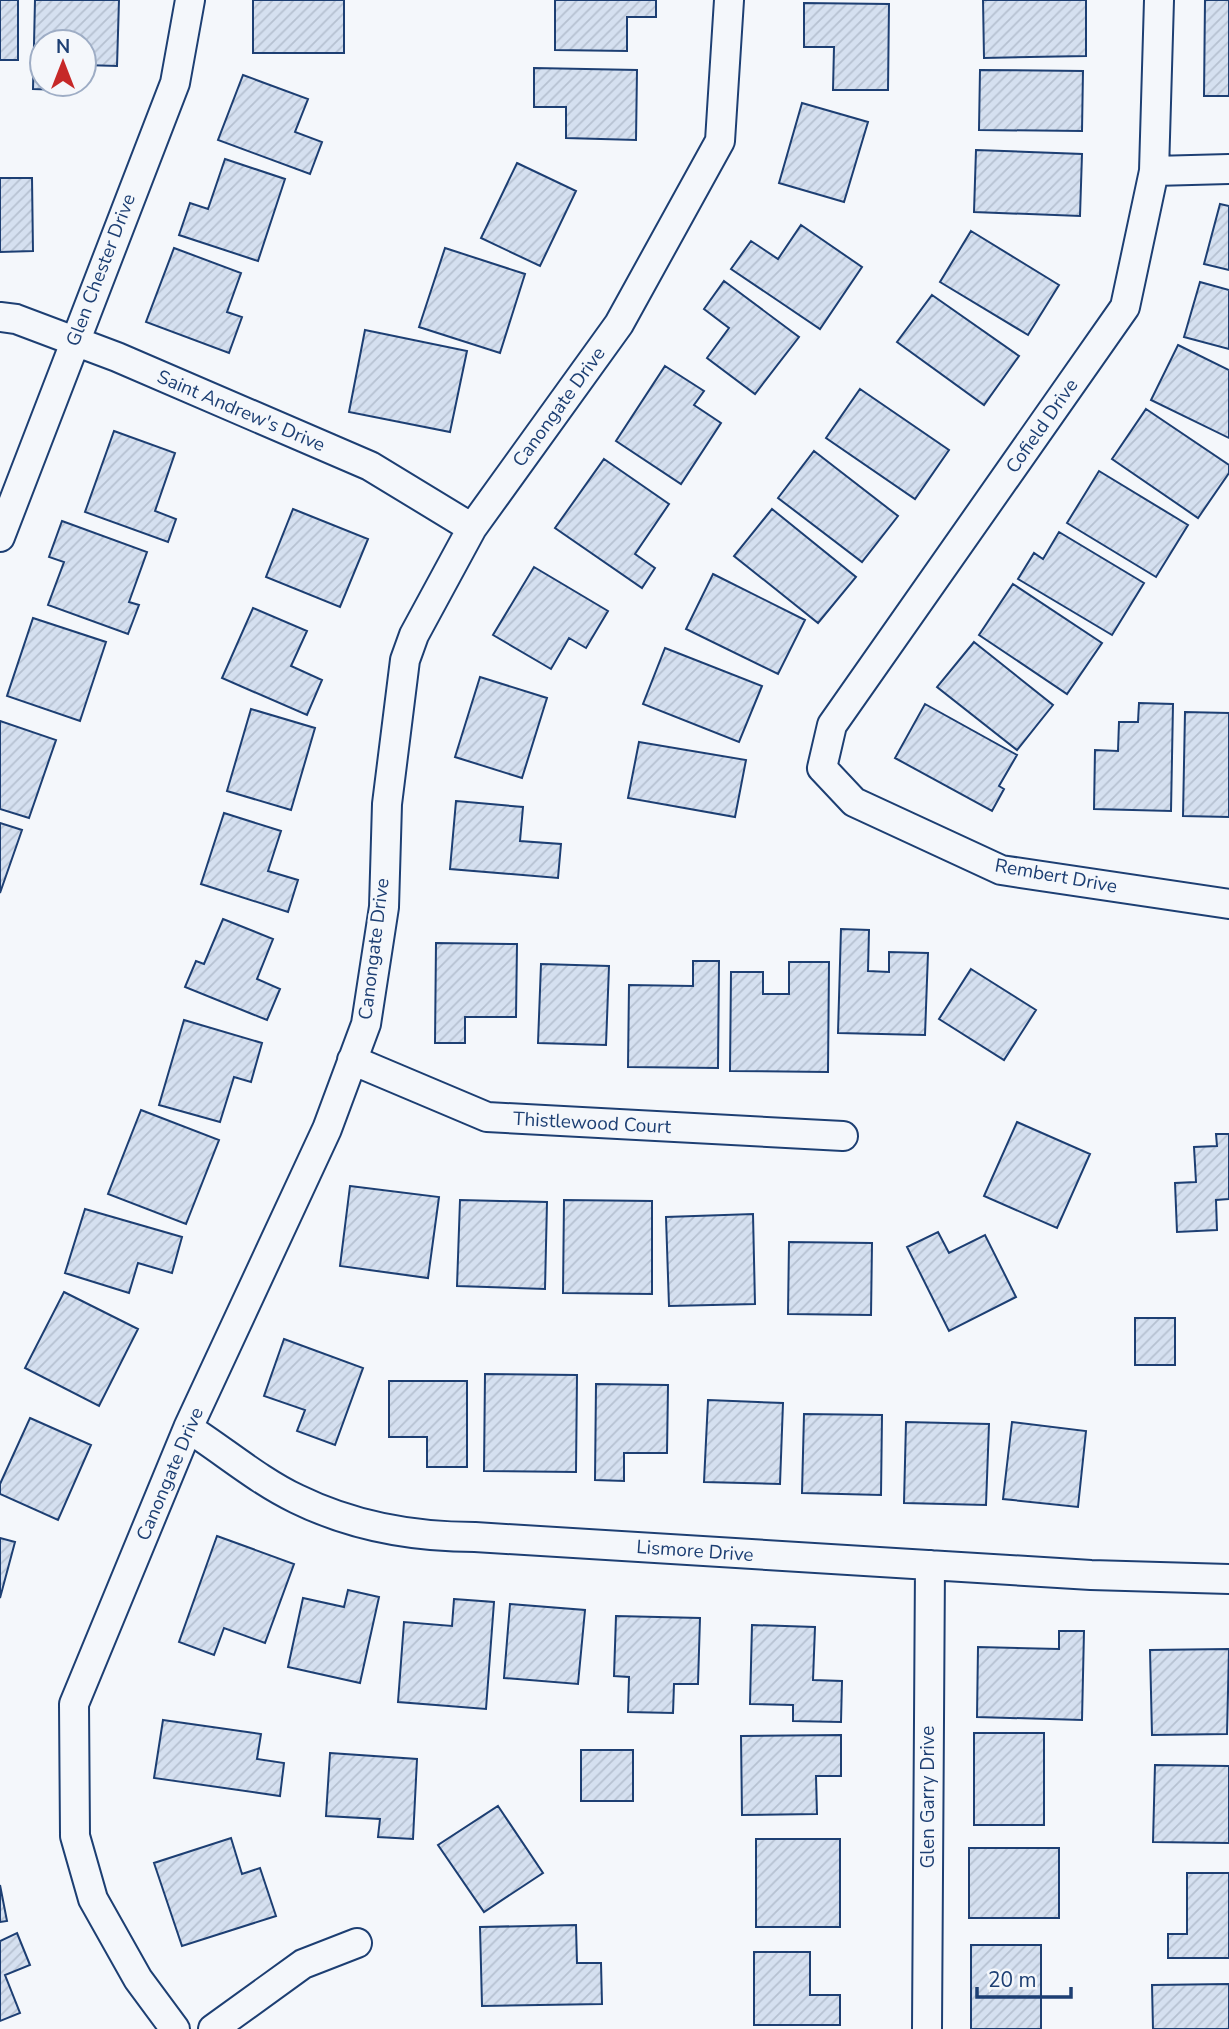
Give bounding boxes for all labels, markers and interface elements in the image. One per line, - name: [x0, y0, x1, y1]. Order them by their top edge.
- north arrow: [28, 28, 98, 98]
- text: N: [56, 34, 70, 60]
- street label: Glen Chester Drive: [60, 190, 142, 350]
- street label: Canongate Drive: [507, 342, 611, 472]
- street label: Saint Andrew's Drive: [153, 364, 329, 458]
- street label: Cofield Drive: [1000, 374, 1084, 478]
- street label: Rembert Drive: [993, 852, 1119, 900]
- street label: Canongate Drive: [352, 877, 396, 1021]
- street label: Thistlewood Court: [512, 1106, 672, 1140]
- street label: Canongate Drive: [130, 1403, 210, 1545]
- street label: Lismore Drive: [636, 1534, 754, 1568]
- street label: Glen Garry Drive: [915, 1726, 941, 1868]
- scale bar: [977, 1955, 1072, 1999]
- text: 20 m: [988, 1966, 1037, 1994]

